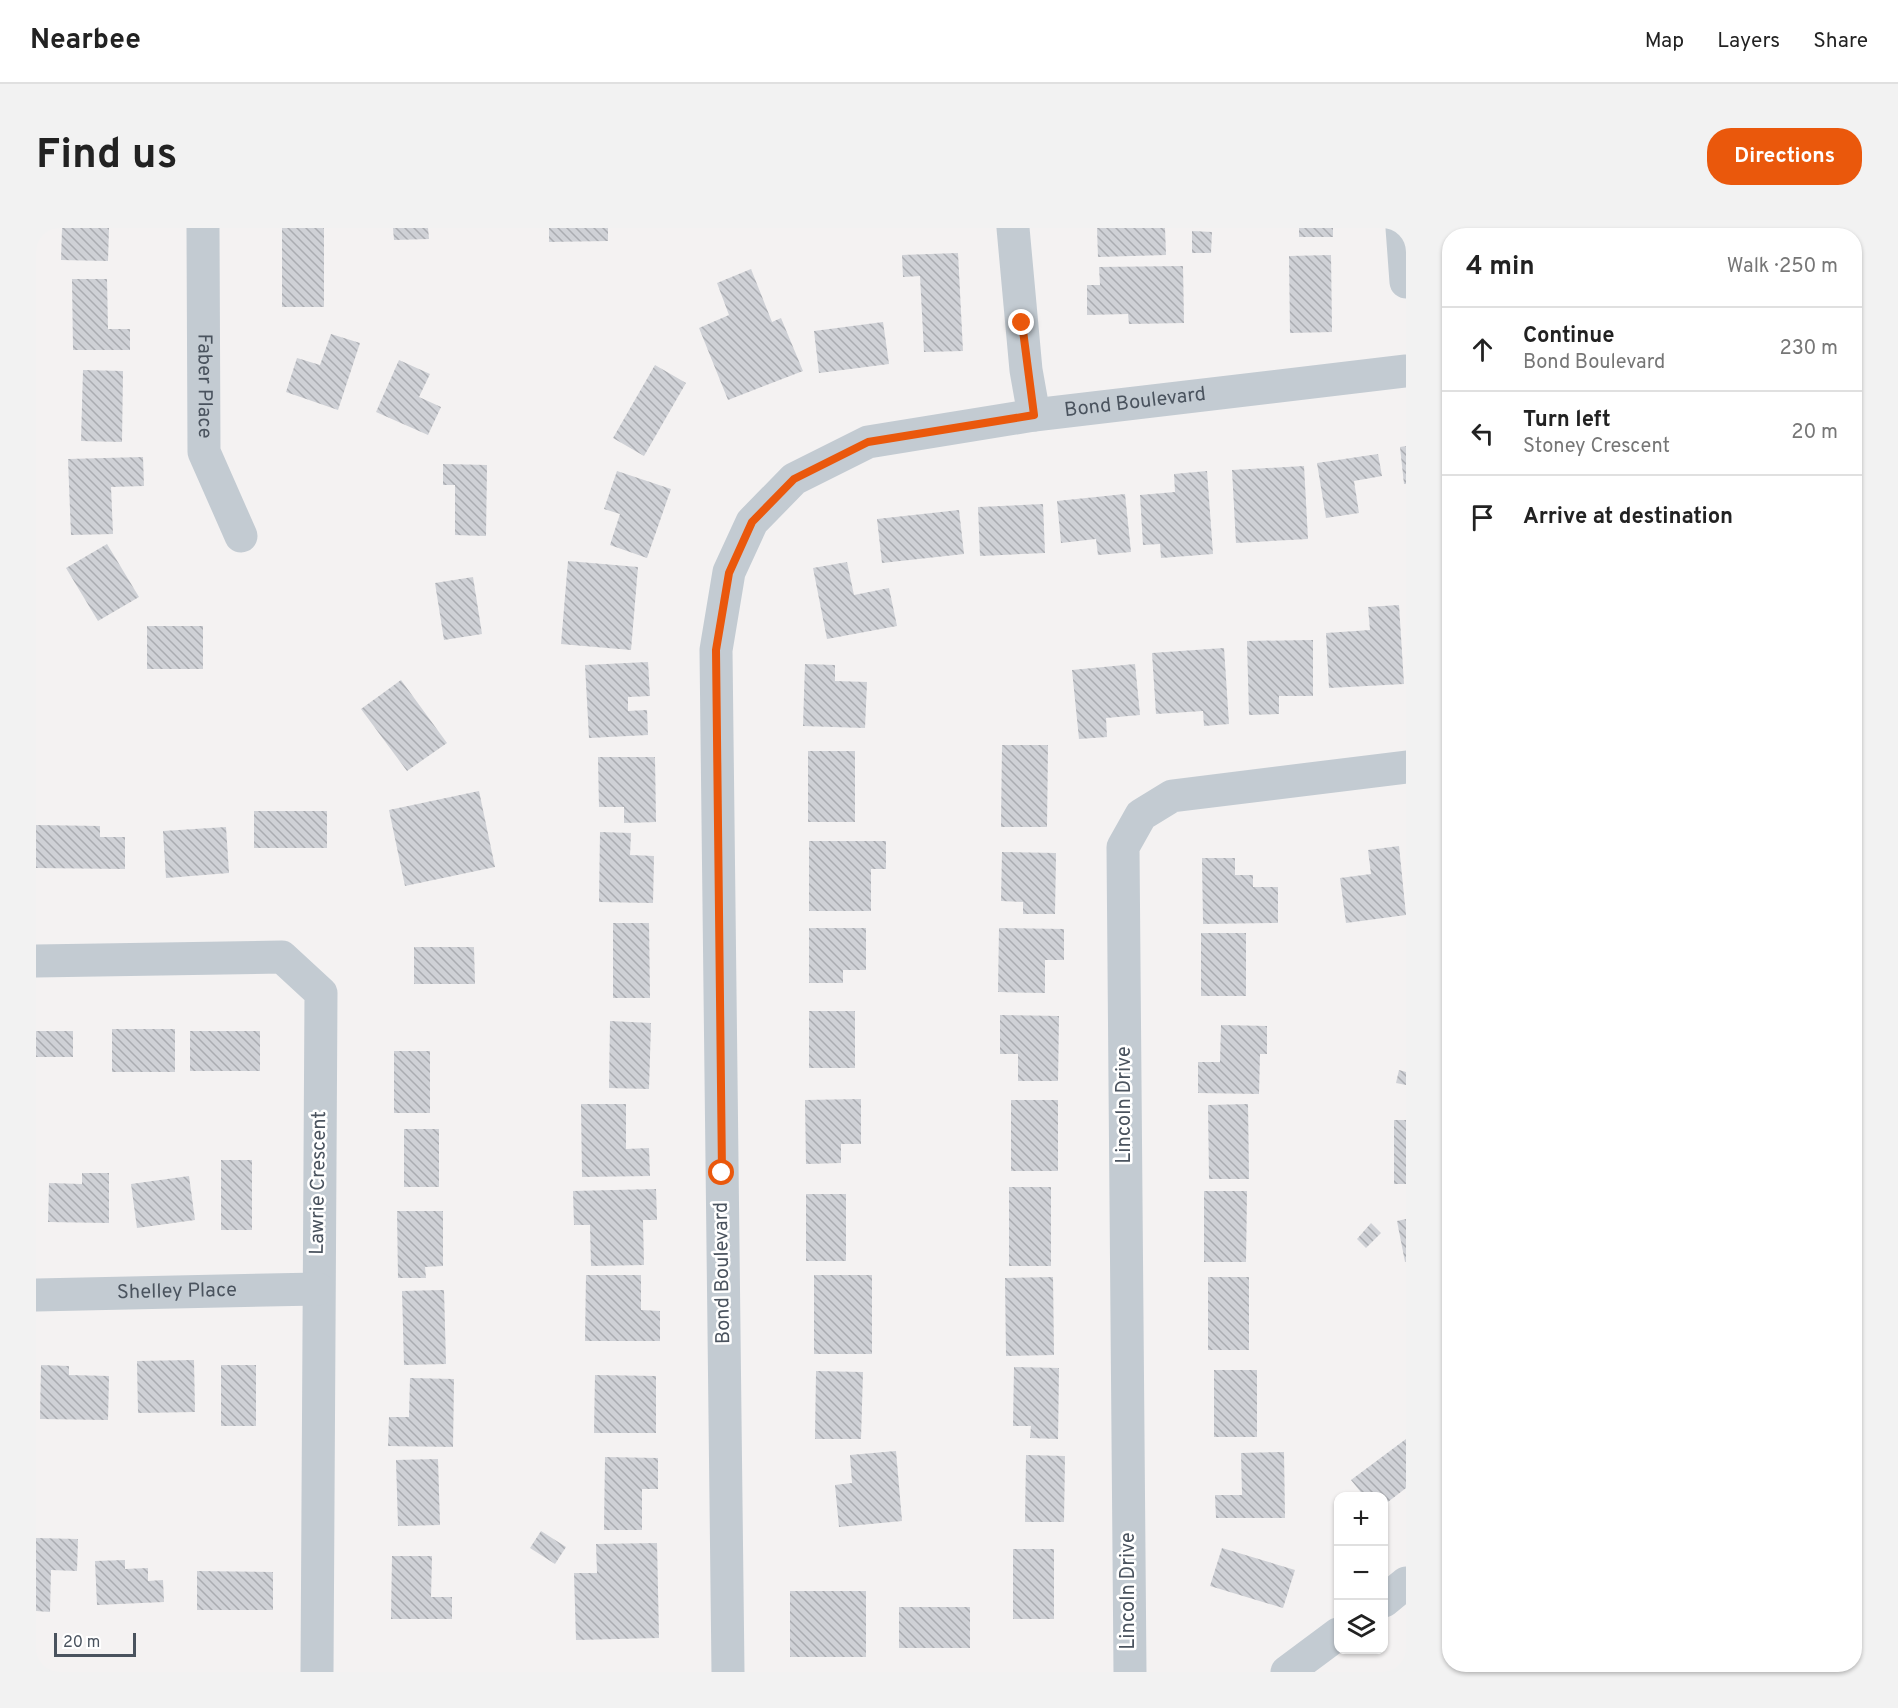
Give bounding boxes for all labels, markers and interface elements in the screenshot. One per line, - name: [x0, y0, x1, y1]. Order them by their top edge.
- text: Nearbee: [30, 23, 141, 59]
- text: Map: [1645, 28, 1684, 55]
- text: Layers: [1717, 28, 1780, 55]
- text: Share: [1813, 28, 1868, 55]
- button: Directions: [1707, 128, 1862, 185]
- text: Find us: [36, 130, 177, 183]
- text: 4 min: [1466, 251, 1535, 284]
- text: Walk · 250 m: [1727, 254, 1838, 280]
- route end: [1008, 309, 1034, 335]
- text: Continue: [1523, 323, 1614, 350]
- icon: ahead: [1466, 333, 1499, 366]
- street label: Faber Place: [190, 334, 217, 438]
- text: 230 m: [1779, 336, 1838, 362]
- text: Bond Boulevard: [1523, 350, 1665, 376]
- street label: Bond Boulevard: [1063, 382, 1207, 424]
- text: Turn left: [1523, 407, 1611, 434]
- icon: left: [1466, 417, 1499, 450]
- text: 20 m: [1791, 420, 1838, 446]
- text: Stoney Crescent: [1523, 434, 1670, 460]
- icon: arrive: [1466, 501, 1499, 534]
- text: Arrive at destination: [1523, 504, 1733, 531]
- street label: Lincoln Drive: [1112, 1046, 1138, 1164]
- street label: Lawrie Crescent: [305, 1111, 333, 1255]
- route start: [708, 1159, 734, 1185]
- street label: Bond Boulevard: [709, 1202, 737, 1344]
- street label: Shelley Place: [117, 1278, 237, 1306]
- map controls: [1334, 1492, 1388, 1654]
- button: +: [1334, 1492, 1388, 1546]
- street label: Lincoln Drive: [1116, 1532, 1142, 1650]
- button: −: [1334, 1546, 1388, 1600]
- button: layers: [1334, 1600, 1388, 1654]
- scale bar: [54, 1630, 136, 1658]
- text: 20 m: [63, 1633, 100, 1653]

